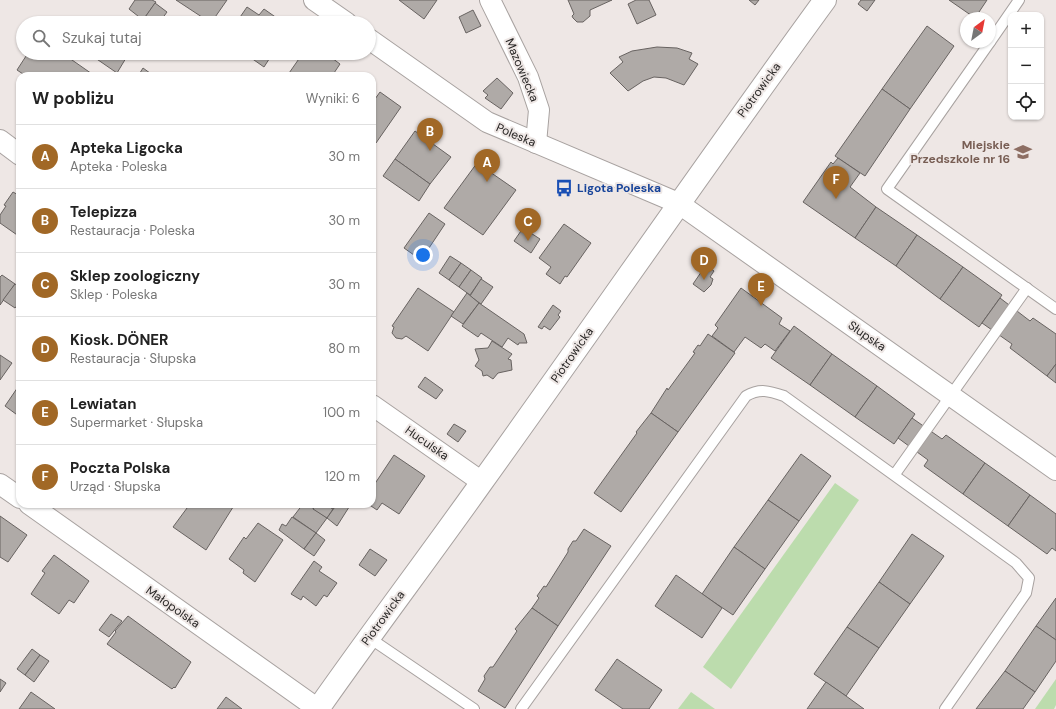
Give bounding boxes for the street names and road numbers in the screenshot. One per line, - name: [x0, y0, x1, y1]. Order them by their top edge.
- street label: Mazowiecka: [501, 36, 543, 104]
- street label: Piotrowicka: [734, 59, 784, 121]
- street label: Poleska: [494, 119, 538, 151]
- street label: Słupska: [845, 317, 889, 355]
- street label: Piotrowicka: [547, 324, 597, 386]
- street label: Huculska: [402, 422, 452, 464]
- street label: Małopolska: [143, 582, 203, 632]
- street label: Piotrowicka: [358, 587, 408, 649]

